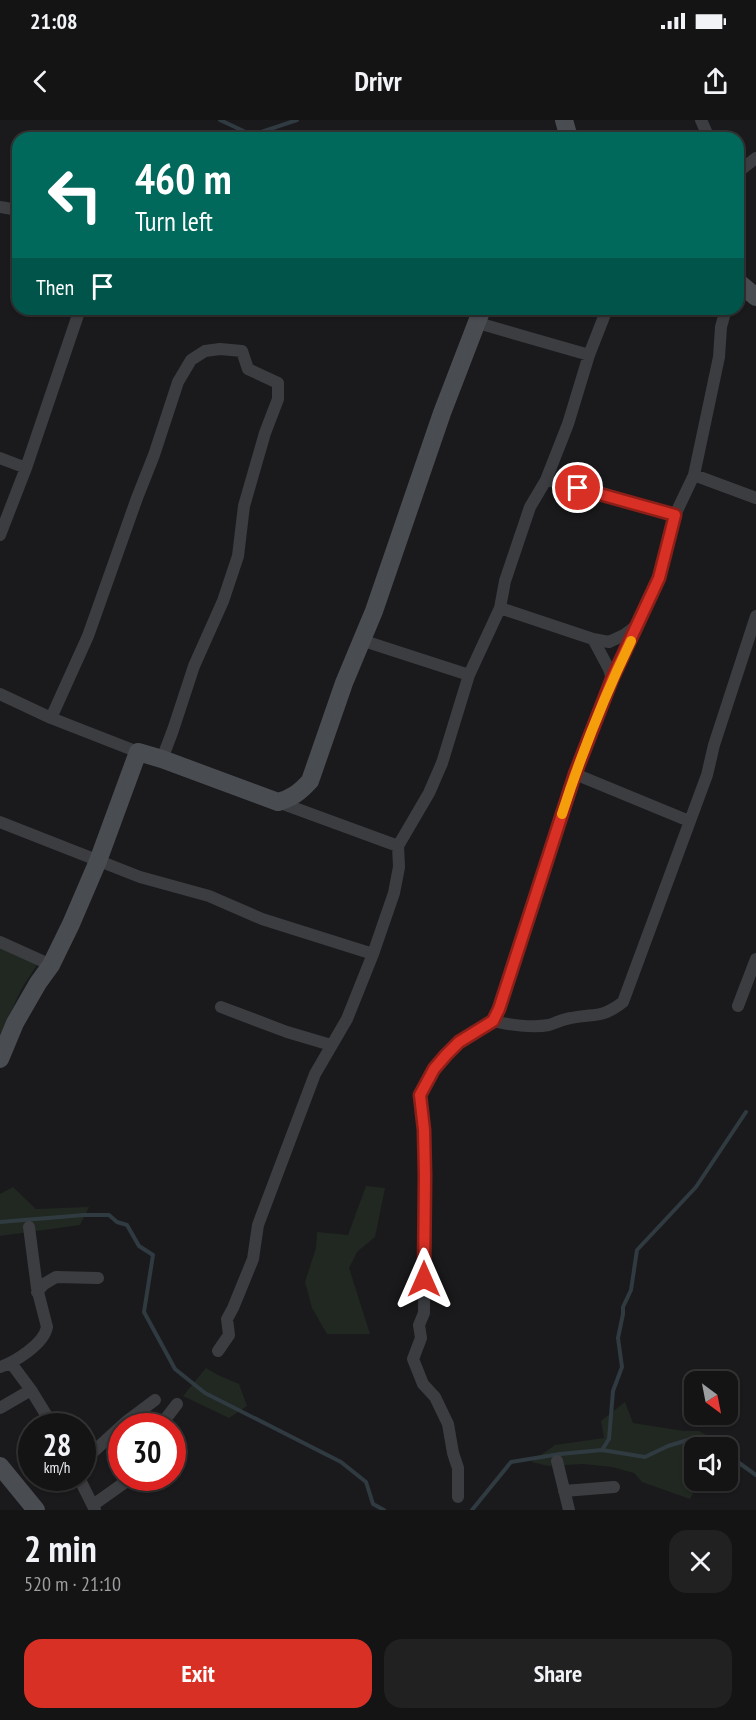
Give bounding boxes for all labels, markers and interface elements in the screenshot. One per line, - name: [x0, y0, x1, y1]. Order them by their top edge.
- text: 21:08: [30, 7, 78, 35]
- text: Drivr: [354, 64, 402, 98]
- icon: back: [24, 65, 57, 98]
- icon: share: [699, 65, 732, 98]
- text: 460 m: [135, 151, 232, 206]
- icon: left: [36, 156, 114, 234]
- text: Turn left: [135, 204, 213, 238]
- icon: arrive: [86, 270, 119, 303]
- text: Then: [36, 273, 74, 301]
- pin: [552, 462, 603, 513]
- icon: arrive: [561, 471, 594, 504]
- position arrow: [392, 1247, 456, 1311]
- north arrow: [684, 1371, 738, 1425]
- map controls: [684, 1371, 738, 1491]
- speed limit sign: 30: [108, 1413, 186, 1491]
- text: 28: [43, 1425, 71, 1464]
- button: sound: [684, 1437, 738, 1491]
- text: km/h: [44, 1458, 70, 1477]
- text: 2 min: [24, 1525, 97, 1572]
- button: close: [669, 1530, 732, 1593]
- text: 520 m · 21:10: [24, 1571, 121, 1597]
- button: Exit: [24, 1639, 372, 1708]
- button: Share: [384, 1639, 732, 1708]

